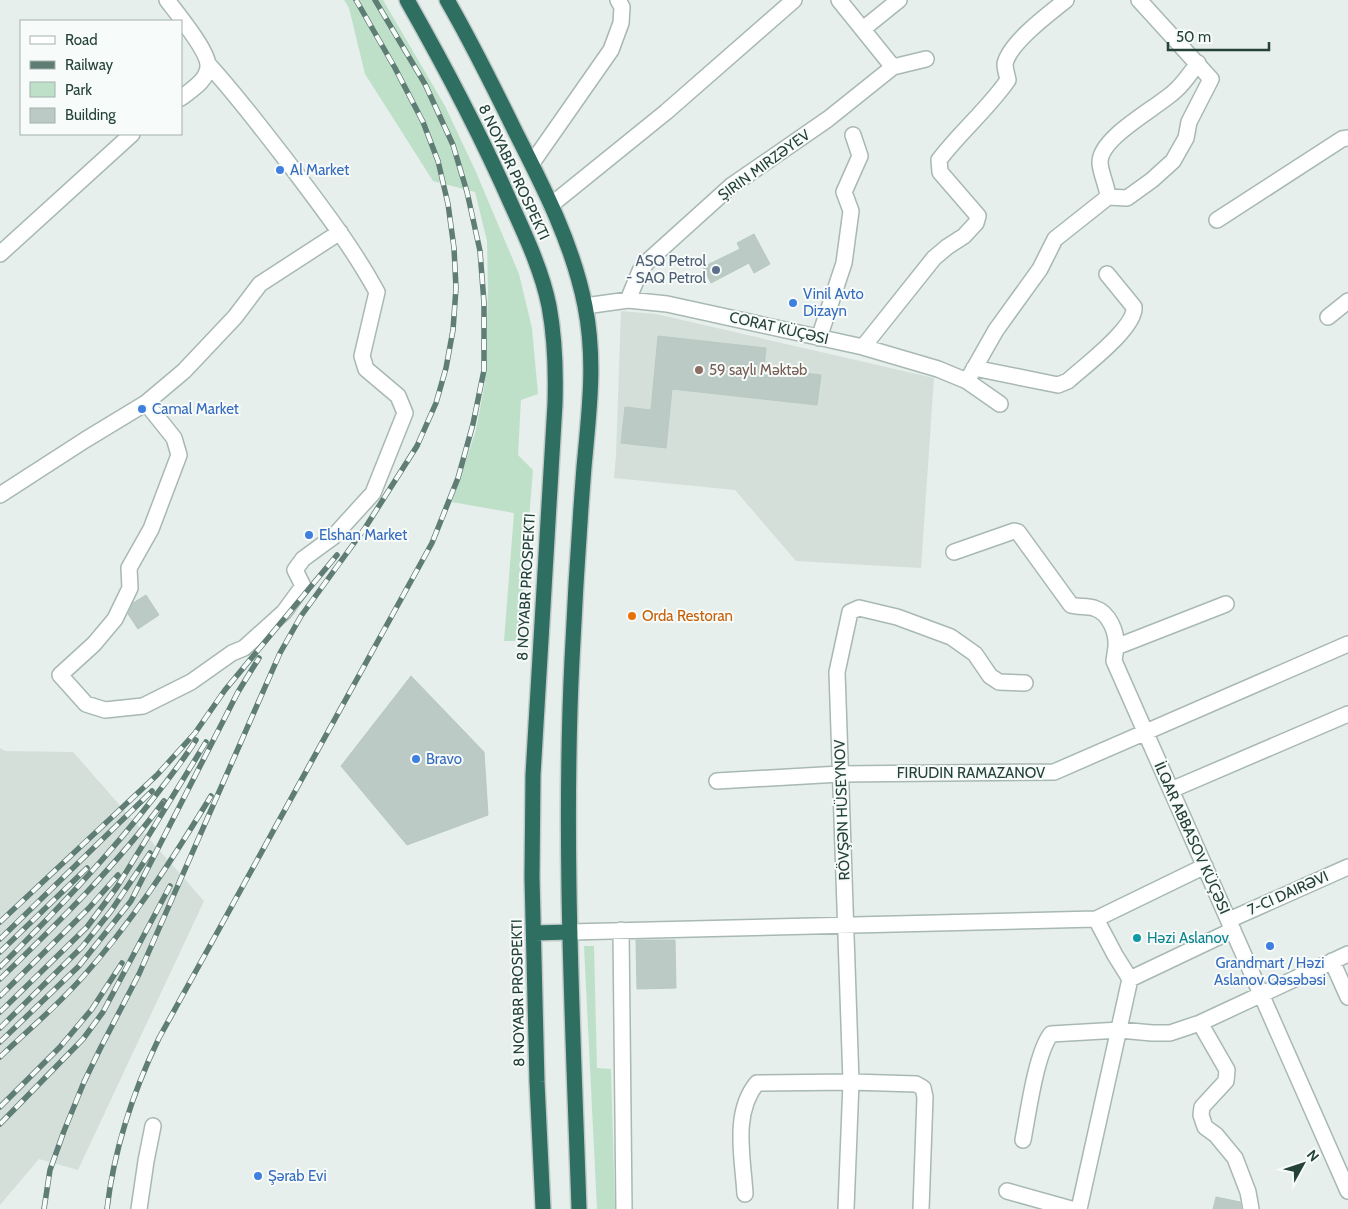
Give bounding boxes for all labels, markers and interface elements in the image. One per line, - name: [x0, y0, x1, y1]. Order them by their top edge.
- legend: [20, 20, 182, 135]
- scale bar: [1168, 20, 1269, 52]
- text: 50 m: [1176, 28, 1211, 46]
- text: Road: [65, 31, 98, 49]
- text: Railway: [65, 56, 114, 74]
- text: Park: [65, 81, 92, 99]
- street label: 8 NOYABR PROSPEKTI: [475, 101, 553, 243]
- text: Building: [65, 106, 116, 124]
- street label: ŞIRIN MIRZƏYEV: [715, 125, 814, 204]
- place label: Al Market: [290, 161, 349, 179]
- marker: Al Market: [274, 164, 286, 176]
- place label: ASQ Petrol - SAQ Petrol: [626, 252, 706, 287]
- marker: ASQ Petrol - SAQ Petrol: [710, 264, 722, 276]
- place label: Vinil Avto Dizayn: [803, 285, 864, 320]
- marker: Vinil Avto Dizayn: [787, 297, 799, 309]
- street label: CORAT KÜÇƏSI: [728, 308, 830, 348]
- place label: 59 saylı Məktəb: [709, 361, 807, 379]
- marker: 59 saylı Məktəb: [693, 364, 705, 376]
- place label: Camal Market: [152, 400, 239, 418]
- marker: Camal Market: [136, 403, 148, 415]
- street label: 8 NOYABR PROSPEKTI: [513, 513, 539, 661]
- place label: Elshan Market: [319, 526, 407, 544]
- marker: Elshan Market: [303, 529, 315, 541]
- place label: Orda Restoran: [642, 607, 733, 625]
- marker: Orda Restoran: [626, 610, 638, 622]
- street label: RÖVŞƏN HÜSEYNOV: [831, 738, 853, 881]
- place label: Bravo: [426, 750, 462, 768]
- marker: Bravo: [410, 753, 422, 765]
- street label: İLQAR ABBASOV KÜÇƏSI: [1150, 759, 1235, 917]
- street label: FIRUDIN RAMAZANOV: [897, 764, 1046, 782]
- street label: 7-CI DAIRƏVI: [1245, 867, 1331, 919]
- street label: 8 NOYABR PROSPEKTI: [508, 919, 528, 1067]
- place label: Həzi Aslanov: [1147, 929, 1230, 947]
- marker: Həzi Aslanov: [1131, 932, 1143, 944]
- marker: Grandmart / Həzi Aslanov Qəsəbəsi: [1264, 940, 1276, 952]
- place label: Grandmart / Həzi Aslanov Qəsəbəsi: [1214, 954, 1326, 989]
- north arrow: [1278, 1139, 1328, 1189]
- text: N: [1303, 1146, 1323, 1165]
- place label: Şərab Evi: [268, 1167, 327, 1185]
- marker: Şərab Evi: [252, 1170, 264, 1182]

